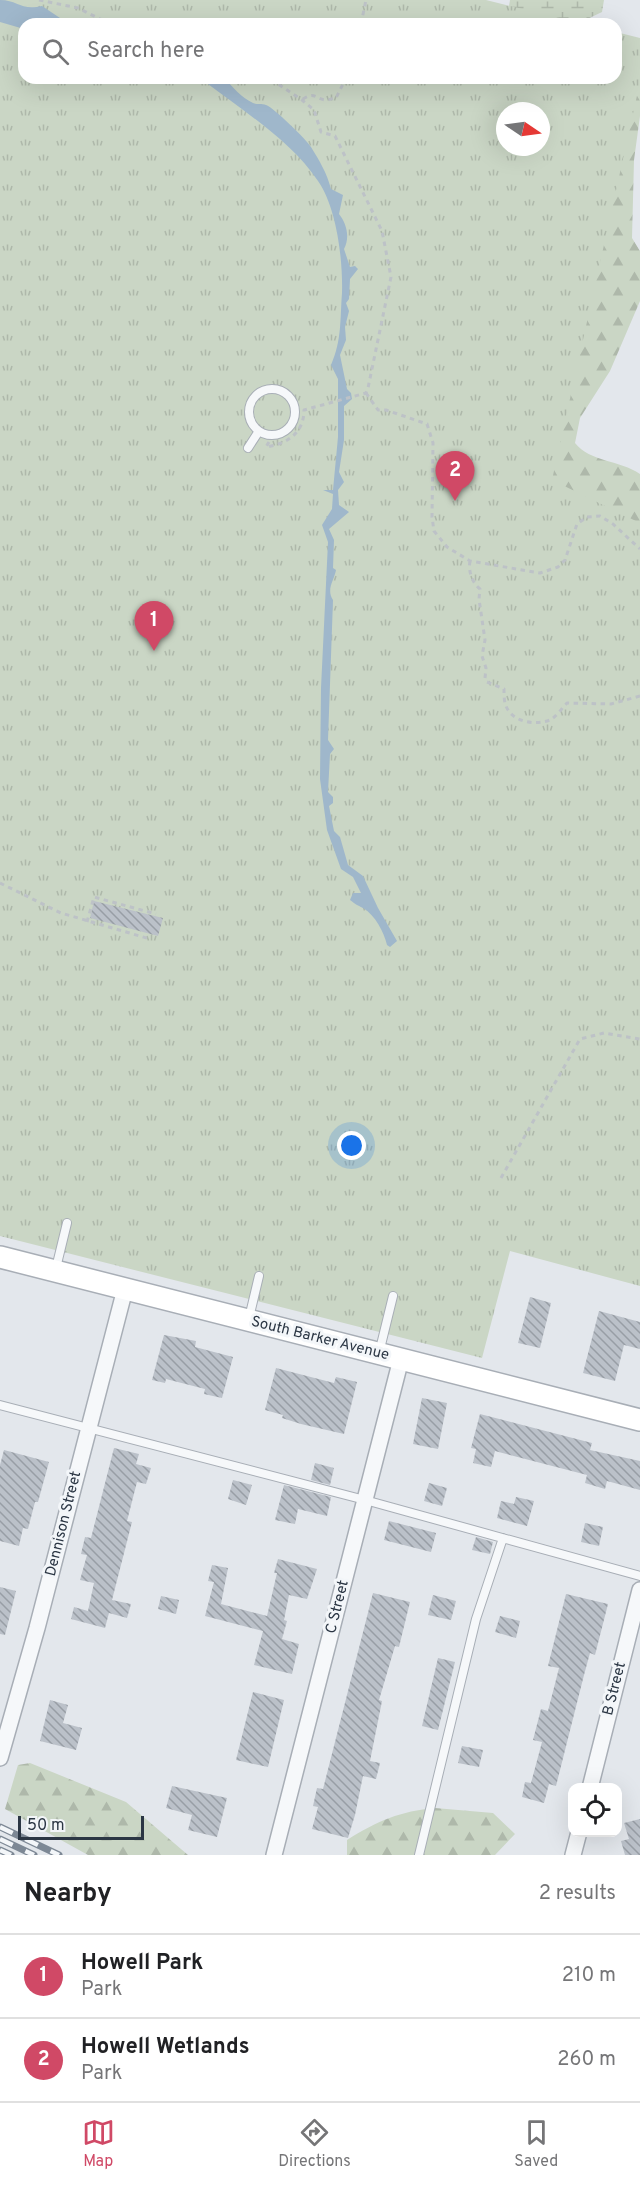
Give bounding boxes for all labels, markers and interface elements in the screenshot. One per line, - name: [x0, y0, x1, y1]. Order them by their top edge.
- search box: [18, 18, 622, 84]
- icon: search: [39, 35, 72, 68]
- text: Search here: [87, 38, 205, 65]
- north arrow: [496, 102, 550, 156]
- pin: 2: [436, 452, 474, 501]
- pin: 1: [134, 602, 174, 651]
- your location: [337, 1131, 366, 1160]
- street label: South Barker Avenue: [249, 1313, 391, 1365]
- street label: Dennison Street: [42, 1469, 86, 1579]
- street label: C Street: [322, 1578, 354, 1636]
- street label: B Street: [599, 1660, 631, 1718]
- map controls: [568, 1783, 622, 1837]
- button: locate: [568, 1783, 622, 1837]
- scale bar: [18, 1813, 144, 1840]
- text: 50 m: [27, 1816, 65, 1836]
- text: Nearby: [24, 1878, 112, 1911]
- text: 2 results: [539, 1881, 616, 1907]
- text: Howell Park: [81, 1950, 203, 1977]
- text: 1: [40, 1963, 48, 1989]
- text: 210 m: [562, 1963, 616, 1989]
- text: Park: [81, 1977, 122, 2003]
- text: Howell Wetlands: [81, 2034, 250, 2061]
- text: 2: [37, 2047, 50, 2073]
- text: 260 m: [557, 2047, 616, 2073]
- text: Park: [81, 2061, 122, 2087]
- tab: Map: [82, 2116, 115, 2172]
- tab: Directions: [278, 2116, 351, 2172]
- tab: Saved: [514, 2116, 558, 2172]

